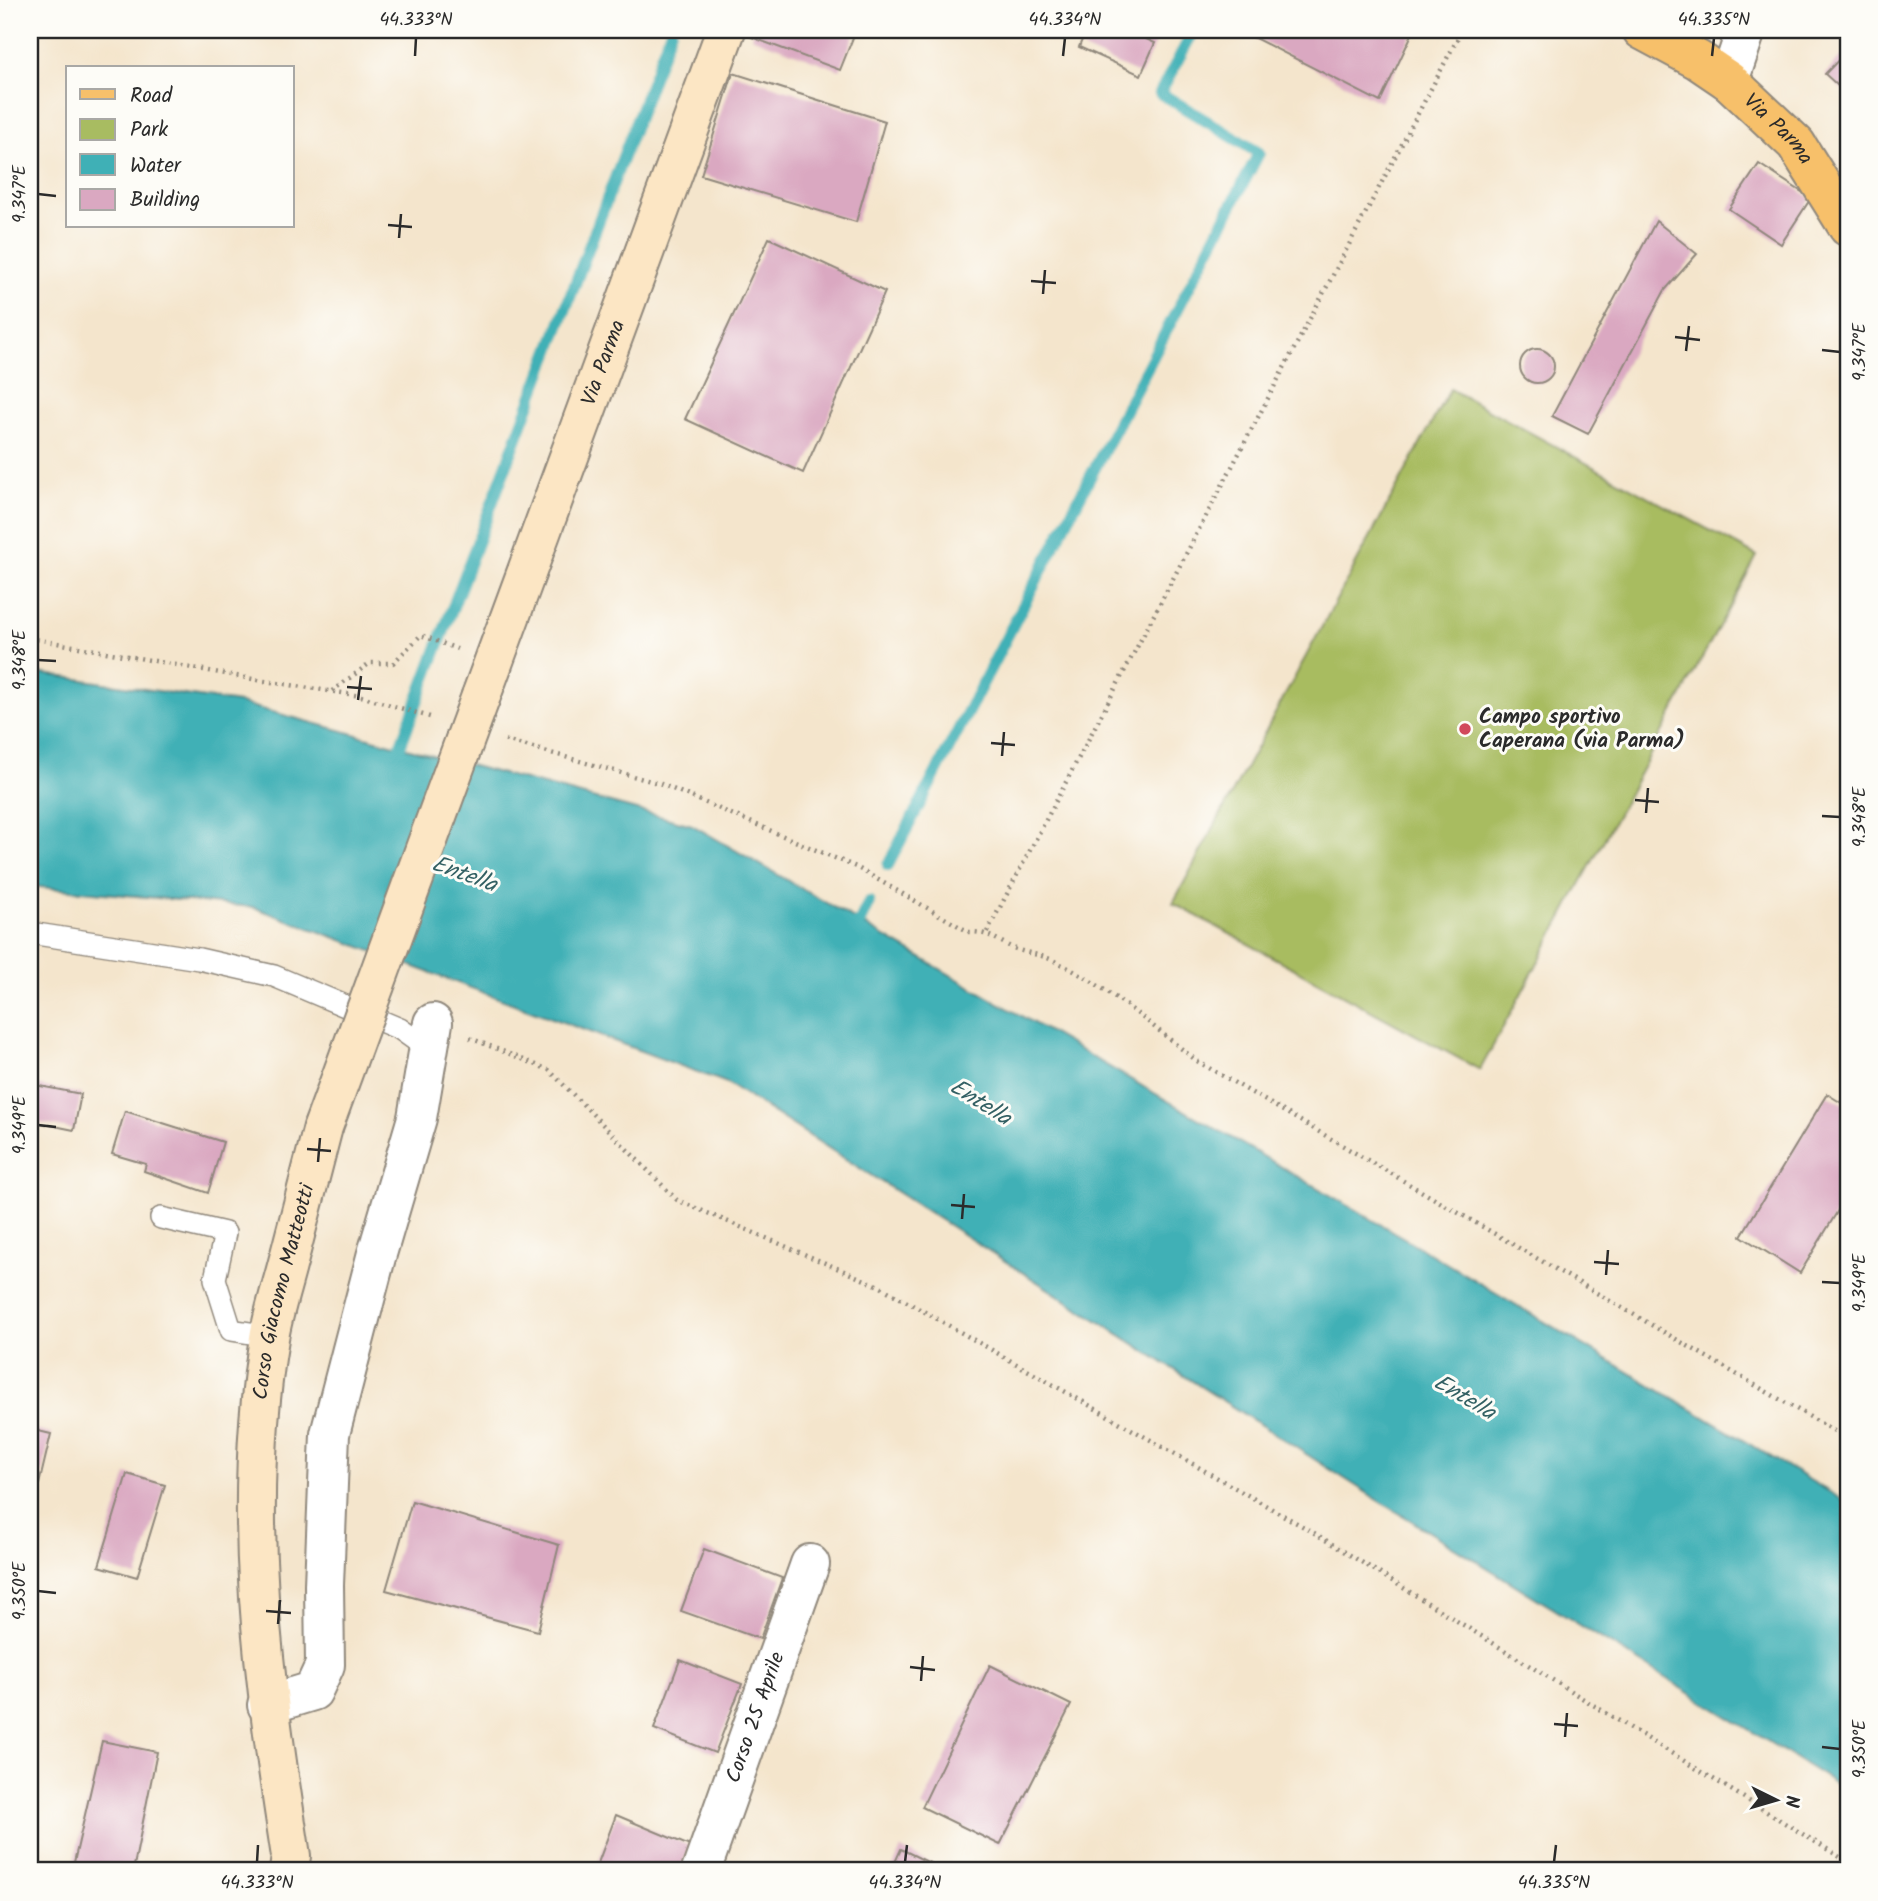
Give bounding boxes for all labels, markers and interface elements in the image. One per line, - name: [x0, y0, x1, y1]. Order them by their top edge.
- text: 44.333°N: [379, 6, 453, 35]
- text: 44.334°N: [1029, 6, 1101, 35]
- text: 44.335°N: [1678, 6, 1750, 35]
- legend: [66, 66, 294, 228]
- text: Road: [130, 80, 173, 113]
- street label: Via Parma: [1735, 86, 1821, 171]
- text: Park: [130, 114, 168, 147]
- text: Water: [130, 150, 182, 183]
- text: 9.347°E: [6, 164, 35, 223]
- text: Building: [130, 184, 200, 217]
- street label: Via Parma: [573, 315, 634, 410]
- text: 9.347°E: [1846, 322, 1875, 381]
- text: 9.348°E: [6, 629, 35, 690]
- place label: Campo sportivo Caperana (via Parma): [1479, 701, 1685, 758]
- marker: Campo sportivo Caperana (via Parma): [1457, 721, 1473, 737]
- text: 9.348°E: [1846, 786, 1875, 847]
- water label: Entella: [426, 847, 504, 904]
- water label: Entella: [942, 1070, 1020, 1137]
- text: 9.349°E: [6, 1095, 35, 1154]
- street label: Corso Giacomo Matteotti: [244, 1180, 324, 1401]
- text: 9.349°E: [1846, 1253, 1875, 1312]
- water label: Entella: [1426, 1365, 1504, 1432]
- text: 9.350°E: [6, 1561, 35, 1620]
- street label: Corso 25 Aprile: [717, 1647, 794, 1788]
- text: 9.350°E: [1846, 1719, 1875, 1778]
- north arrow: [1742, 1764, 1812, 1834]
- text: N: [1775, 1794, 1806, 1809]
- text: 44.333°N: [220, 1869, 294, 1898]
- text: 44.334°N: [869, 1869, 941, 1898]
- text: 44.335°N: [1518, 1869, 1590, 1898]

